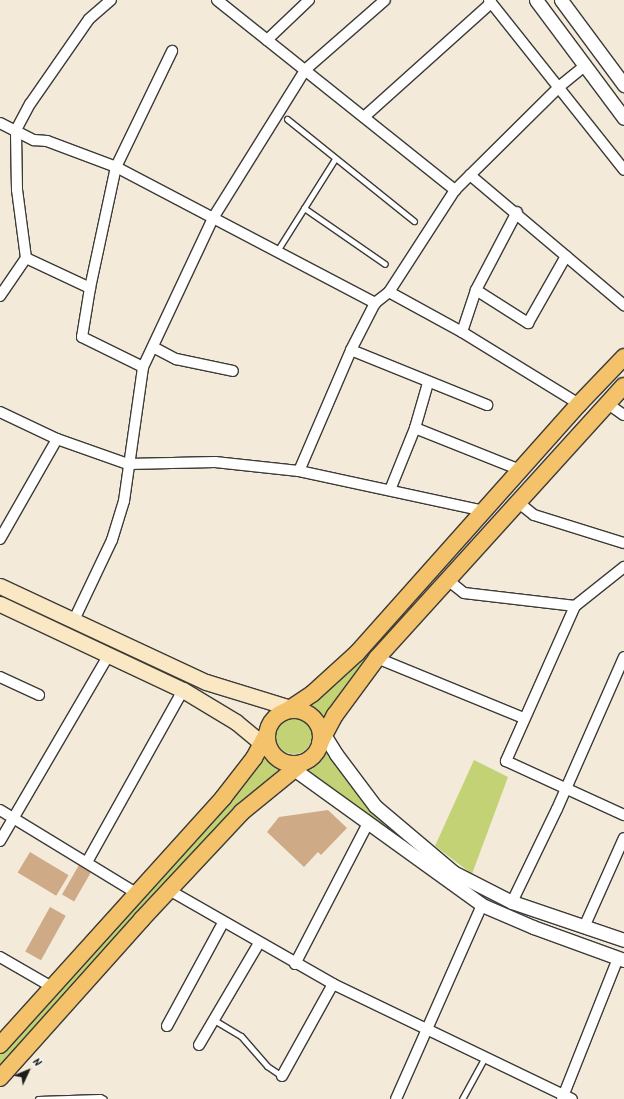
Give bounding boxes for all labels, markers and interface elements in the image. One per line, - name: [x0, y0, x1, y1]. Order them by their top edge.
- north arrow: [8, 1051, 48, 1091]
- text: N: [28, 1054, 46, 1071]

